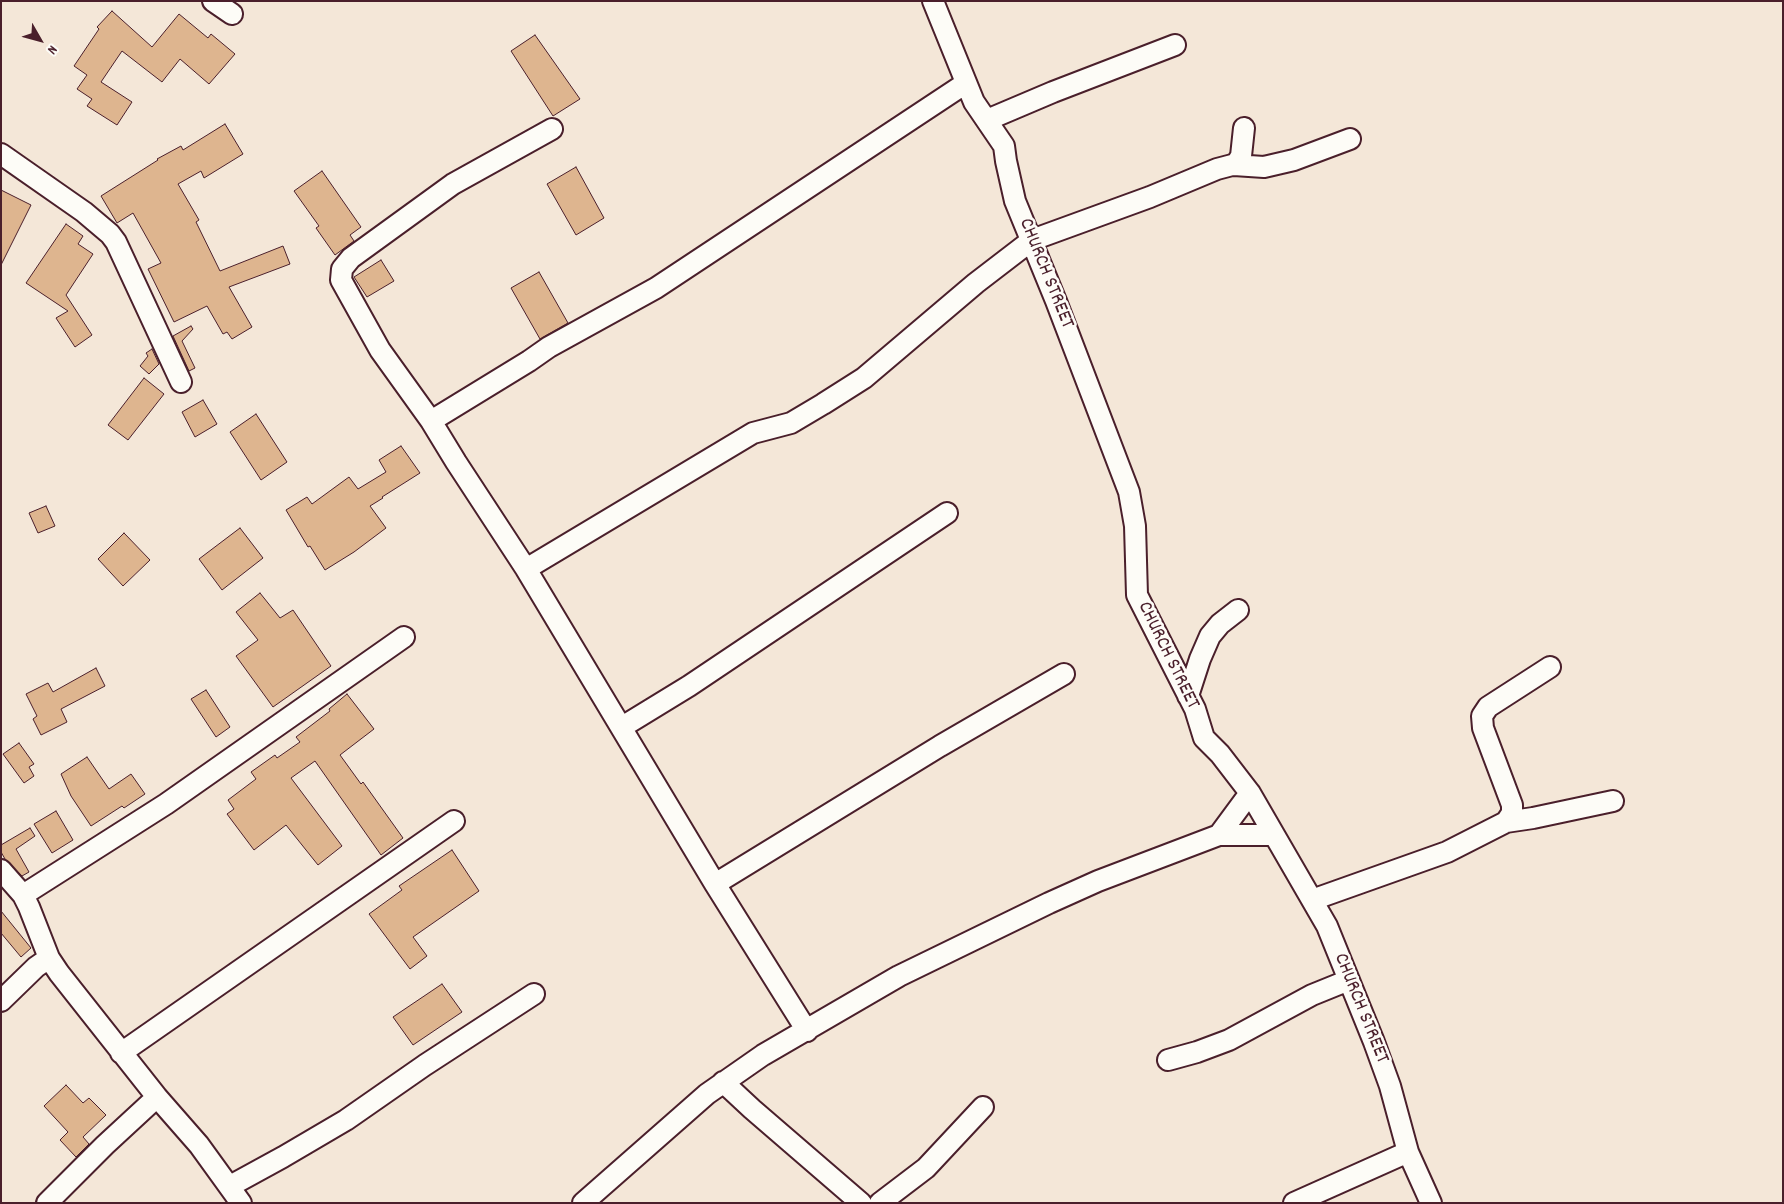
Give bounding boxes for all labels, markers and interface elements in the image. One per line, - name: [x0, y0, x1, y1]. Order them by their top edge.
- north arrow: [15, 15, 65, 65]
- text: N: [42, 40, 62, 58]
- street label: CHURCH STREET: [1012, 215, 1078, 333]
- street label: CHURCH STREET: [1131, 598, 1203, 714]
- street label: CHURCH STREET: [1327, 950, 1393, 1068]

